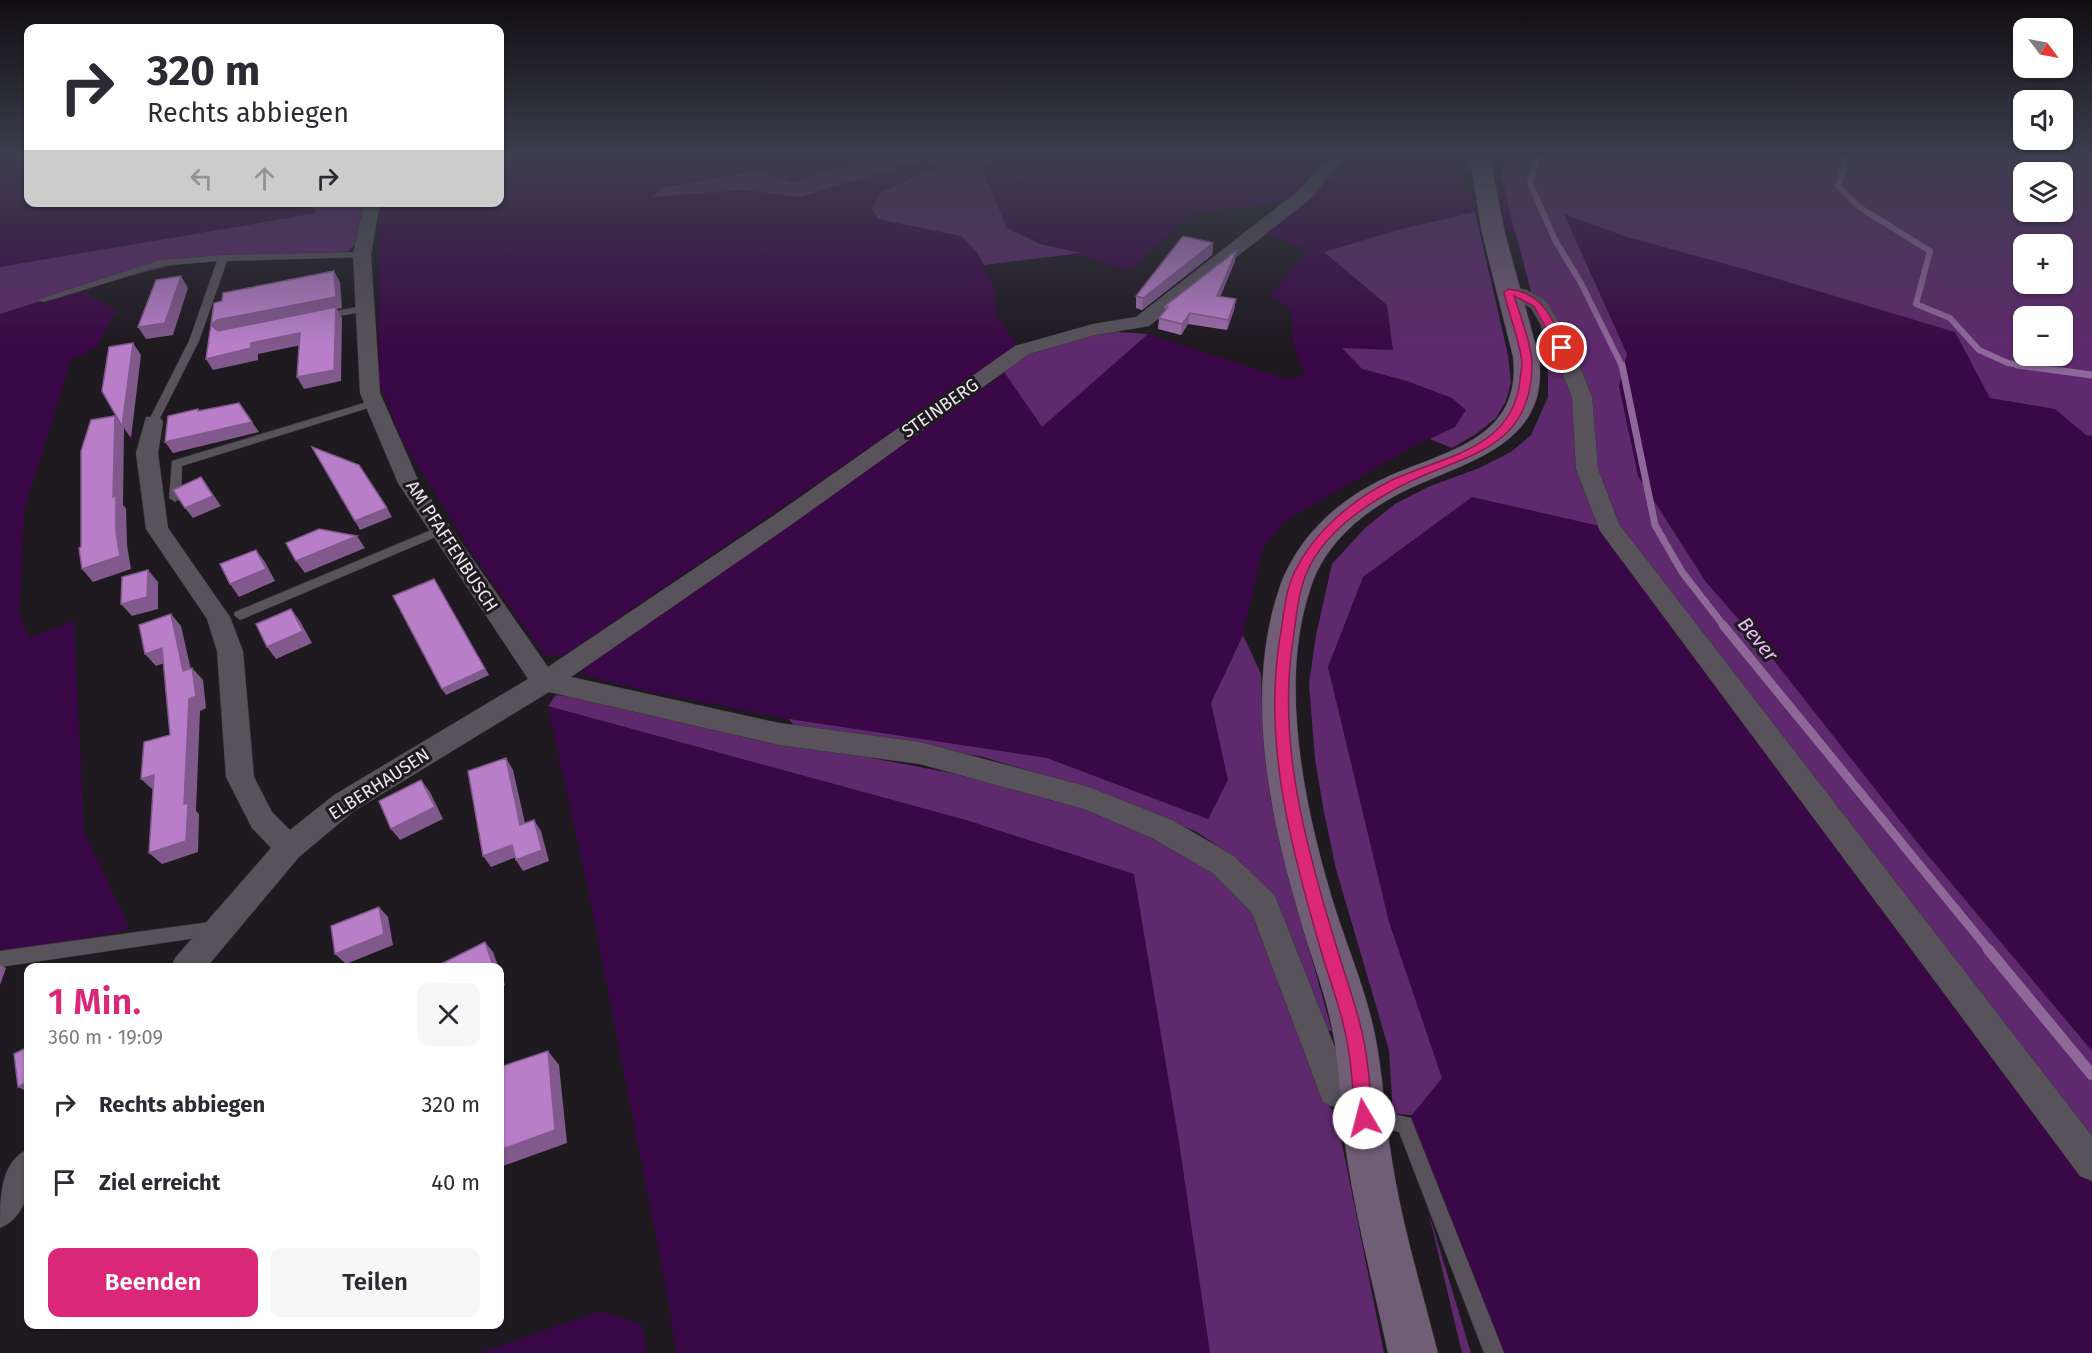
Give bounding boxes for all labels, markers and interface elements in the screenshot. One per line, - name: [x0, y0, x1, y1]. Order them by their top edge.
- north arrow: [2013, 18, 2073, 78]
- map controls: [2013, 18, 2073, 366]
- text: 320 m: [147, 46, 260, 96]
- icon: right: [48, 48, 126, 126]
- button: sound: [2013, 90, 2073, 150]
- text: Rechts abbiegen: [147, 97, 349, 129]
- icon: left: [185, 162, 218, 195]
- icon: ahead: [248, 162, 281, 195]
- icon: right: [311, 162, 344, 195]
- button: layers: [2013, 162, 2073, 222]
- button: +: [2013, 234, 2073, 294]
- button: −: [2013, 306, 2073, 366]
- pin: [1536, 322, 1587, 373]
- icon: arrive: [1545, 331, 1578, 364]
- street label: STEINBERG: [897, 374, 983, 442]
- street label: AM PFAFFENBUSCH: [401, 476, 503, 616]
- water label: Bever: [1733, 612, 1784, 667]
- street label: ELBERHAUSEN: [324, 743, 434, 825]
- text: 1 Min.: [48, 980, 141, 1024]
- button: close: [417, 983, 480, 1046]
- text: 360 m · 19:09: [48, 1025, 163, 1049]
- position arrow: [1332, 1086, 1396, 1150]
- icon: right: [48, 1088, 81, 1121]
- text: Rechts abbiegen: [99, 1091, 265, 1118]
- text: 320 m: [421, 1091, 480, 1118]
- icon: arrive: [48, 1166, 81, 1199]
- text: Ziel erreicht: [99, 1169, 220, 1196]
- text: 40 m: [431, 1169, 480, 1196]
- button: Beenden: [48, 1248, 258, 1317]
- button: Teilen: [270, 1248, 480, 1317]

